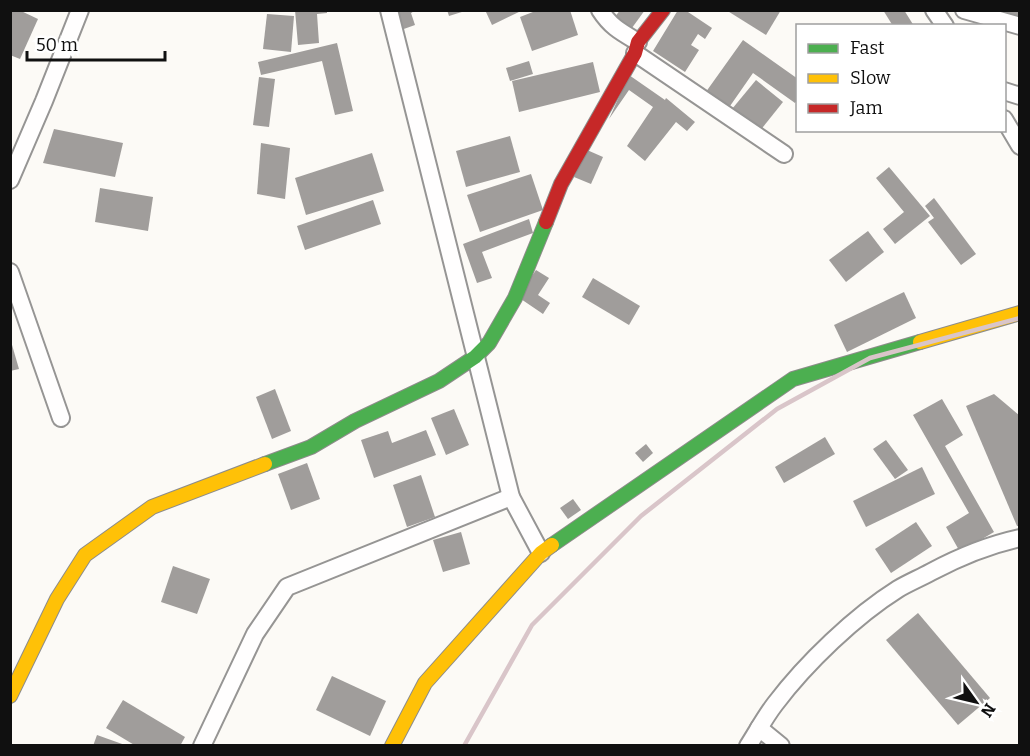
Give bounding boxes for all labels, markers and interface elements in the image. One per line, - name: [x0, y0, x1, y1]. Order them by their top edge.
- scale bar: [27, 24, 165, 62]
- legend: [796, 24, 1006, 132]
- text: 50 m: [36, 34, 78, 56]
- text: Fast: [850, 37, 885, 59]
- text: Slow: [850, 67, 891, 89]
- text: Jam: [849, 97, 883, 119]
- north arrow: [946, 672, 1006, 732]
- text: N: [977, 700, 999, 721]

